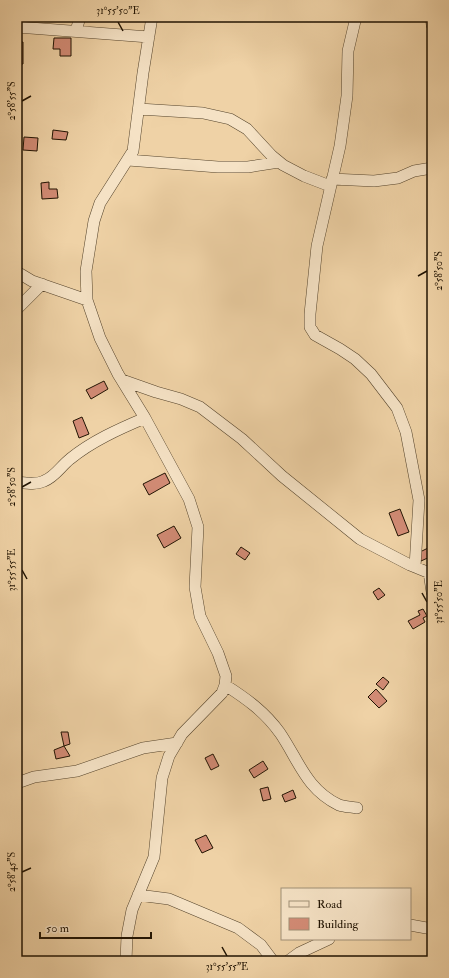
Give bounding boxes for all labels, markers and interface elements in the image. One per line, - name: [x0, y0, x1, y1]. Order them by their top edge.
- text: 31°55'50"E: [96, 5, 140, 17]
- text: 2°58'55"S: [6, 82, 18, 120]
- text: 2°58'50"S: [433, 251, 445, 291]
- text: 2°58'50"S: [6, 467, 18, 507]
- text: 31°55'55"E: [6, 549, 18, 591]
- text: 31°55'50"E: [433, 580, 445, 624]
- text: 2°58'45"S: [6, 852, 18, 892]
- legend: [281, 888, 411, 940]
- text: Road: [317, 897, 342, 912]
- scale bar: [40, 914, 151, 940]
- text: Building: [317, 917, 360, 932]
- text: 50 m: [46, 921, 70, 936]
- text: 31°55'55"E: [206, 961, 248, 973]

